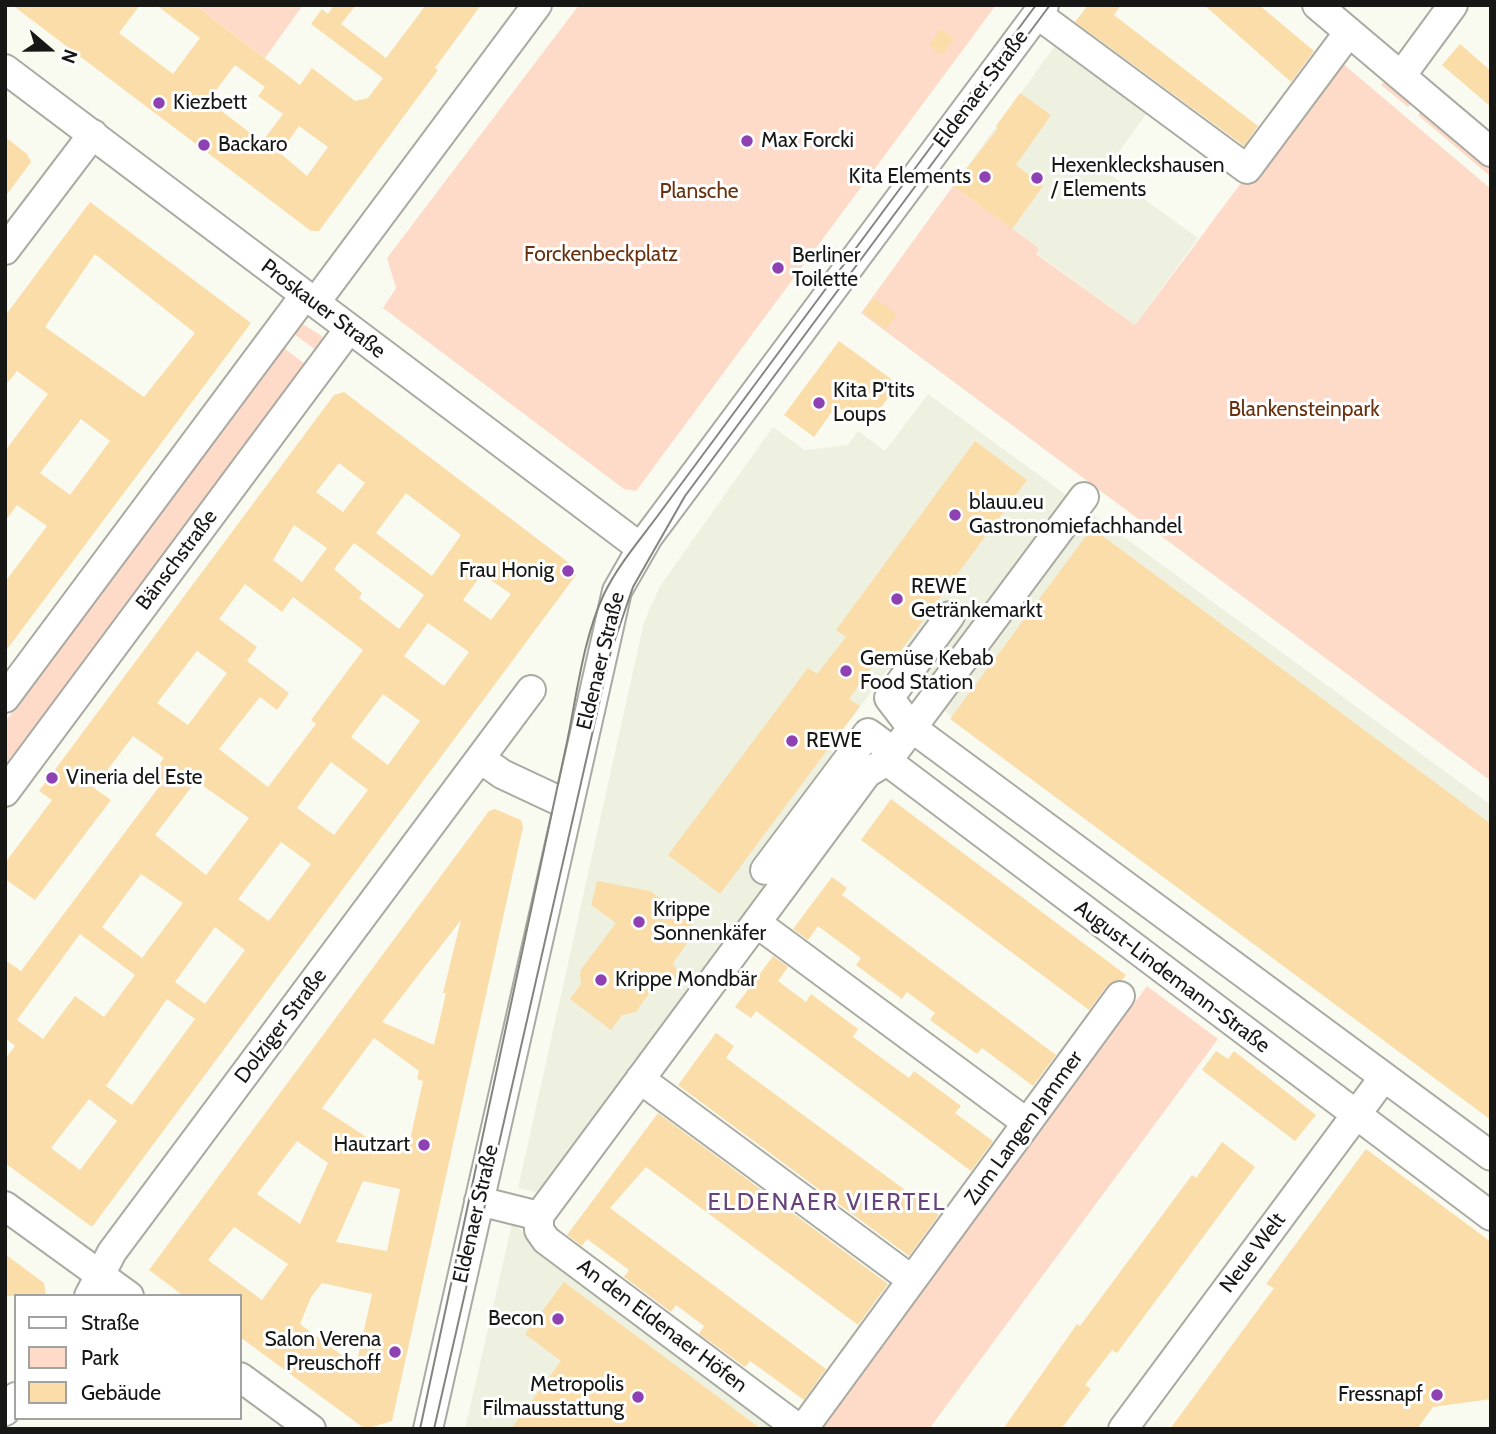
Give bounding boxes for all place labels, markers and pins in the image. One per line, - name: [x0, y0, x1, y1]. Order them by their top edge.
- place label: Kiezbett: [173, 90, 247, 116]
- marker: Kiezbett: [151, 95, 167, 111]
- place label: Max Forcki: [761, 128, 854, 154]
- place label: Backaro: [218, 132, 287, 158]
- marker: Max Forcki: [739, 133, 755, 149]
- marker: Backaro: [196, 137, 212, 153]
- place label: Hexenkleckshausen / Elements: [1051, 153, 1225, 203]
- place label: Kita Elements: [849, 164, 971, 190]
- marker: Kita Elements: [977, 169, 993, 185]
- marker: Hexenkleckshausen / Elements: [1029, 170, 1045, 186]
- place label: Berliner Toilette: [792, 243, 860, 293]
- marker: Berliner Toilette: [770, 260, 786, 276]
- place label: Kita P'tits Loups: [833, 378, 915, 428]
- marker: Kita P'tits Loups: [811, 395, 827, 411]
- place label: blauu.eu Gastronomiefachhandel: [969, 490, 1182, 540]
- marker: blauu.eu Gastronomiefachhandel: [947, 507, 963, 523]
- place label: Frau Honig: [459, 558, 554, 584]
- marker: Frau Honig: [560, 563, 576, 579]
- place label: REWE Getränkemarkt: [911, 574, 1042, 624]
- marker: REWE Getränkemarkt: [889, 591, 905, 607]
- place label: Gemüse Kebab Food Station: [860, 646, 994, 696]
- marker: Gemüse Kebab Food Station: [838, 663, 854, 679]
- place label: REWE: [806, 728, 862, 754]
- marker: REWE: [784, 733, 800, 749]
- place label: Vineria del Este: [66, 765, 203, 791]
- marker: Vineria del Este: [44, 770, 60, 786]
- place label: Krippe Sonnenkäfer: [653, 897, 766, 947]
- marker: Krippe Sonnenkäfer: [631, 914, 647, 930]
- place label: Krippe Mondbär: [615, 967, 757, 993]
- marker: Krippe Mondbär: [593, 972, 609, 988]
- place label: Hautzart: [334, 1132, 410, 1158]
- marker: Hautzart: [416, 1137, 432, 1153]
- place label: Becon: [488, 1306, 544, 1332]
- marker: Becon: [550, 1311, 566, 1327]
- place label: Salon Verena Preuschoff: [265, 1327, 381, 1377]
- marker: Salon Verena Preuschoff: [387, 1344, 403, 1360]
- place label: Metropolis Filmausstattung: [483, 1372, 624, 1422]
- place label: Fressnapf: [1338, 1382, 1423, 1408]
- marker: Fressnapf: [1429, 1387, 1445, 1403]
- marker: Metropolis Filmausstattung: [630, 1389, 646, 1405]

